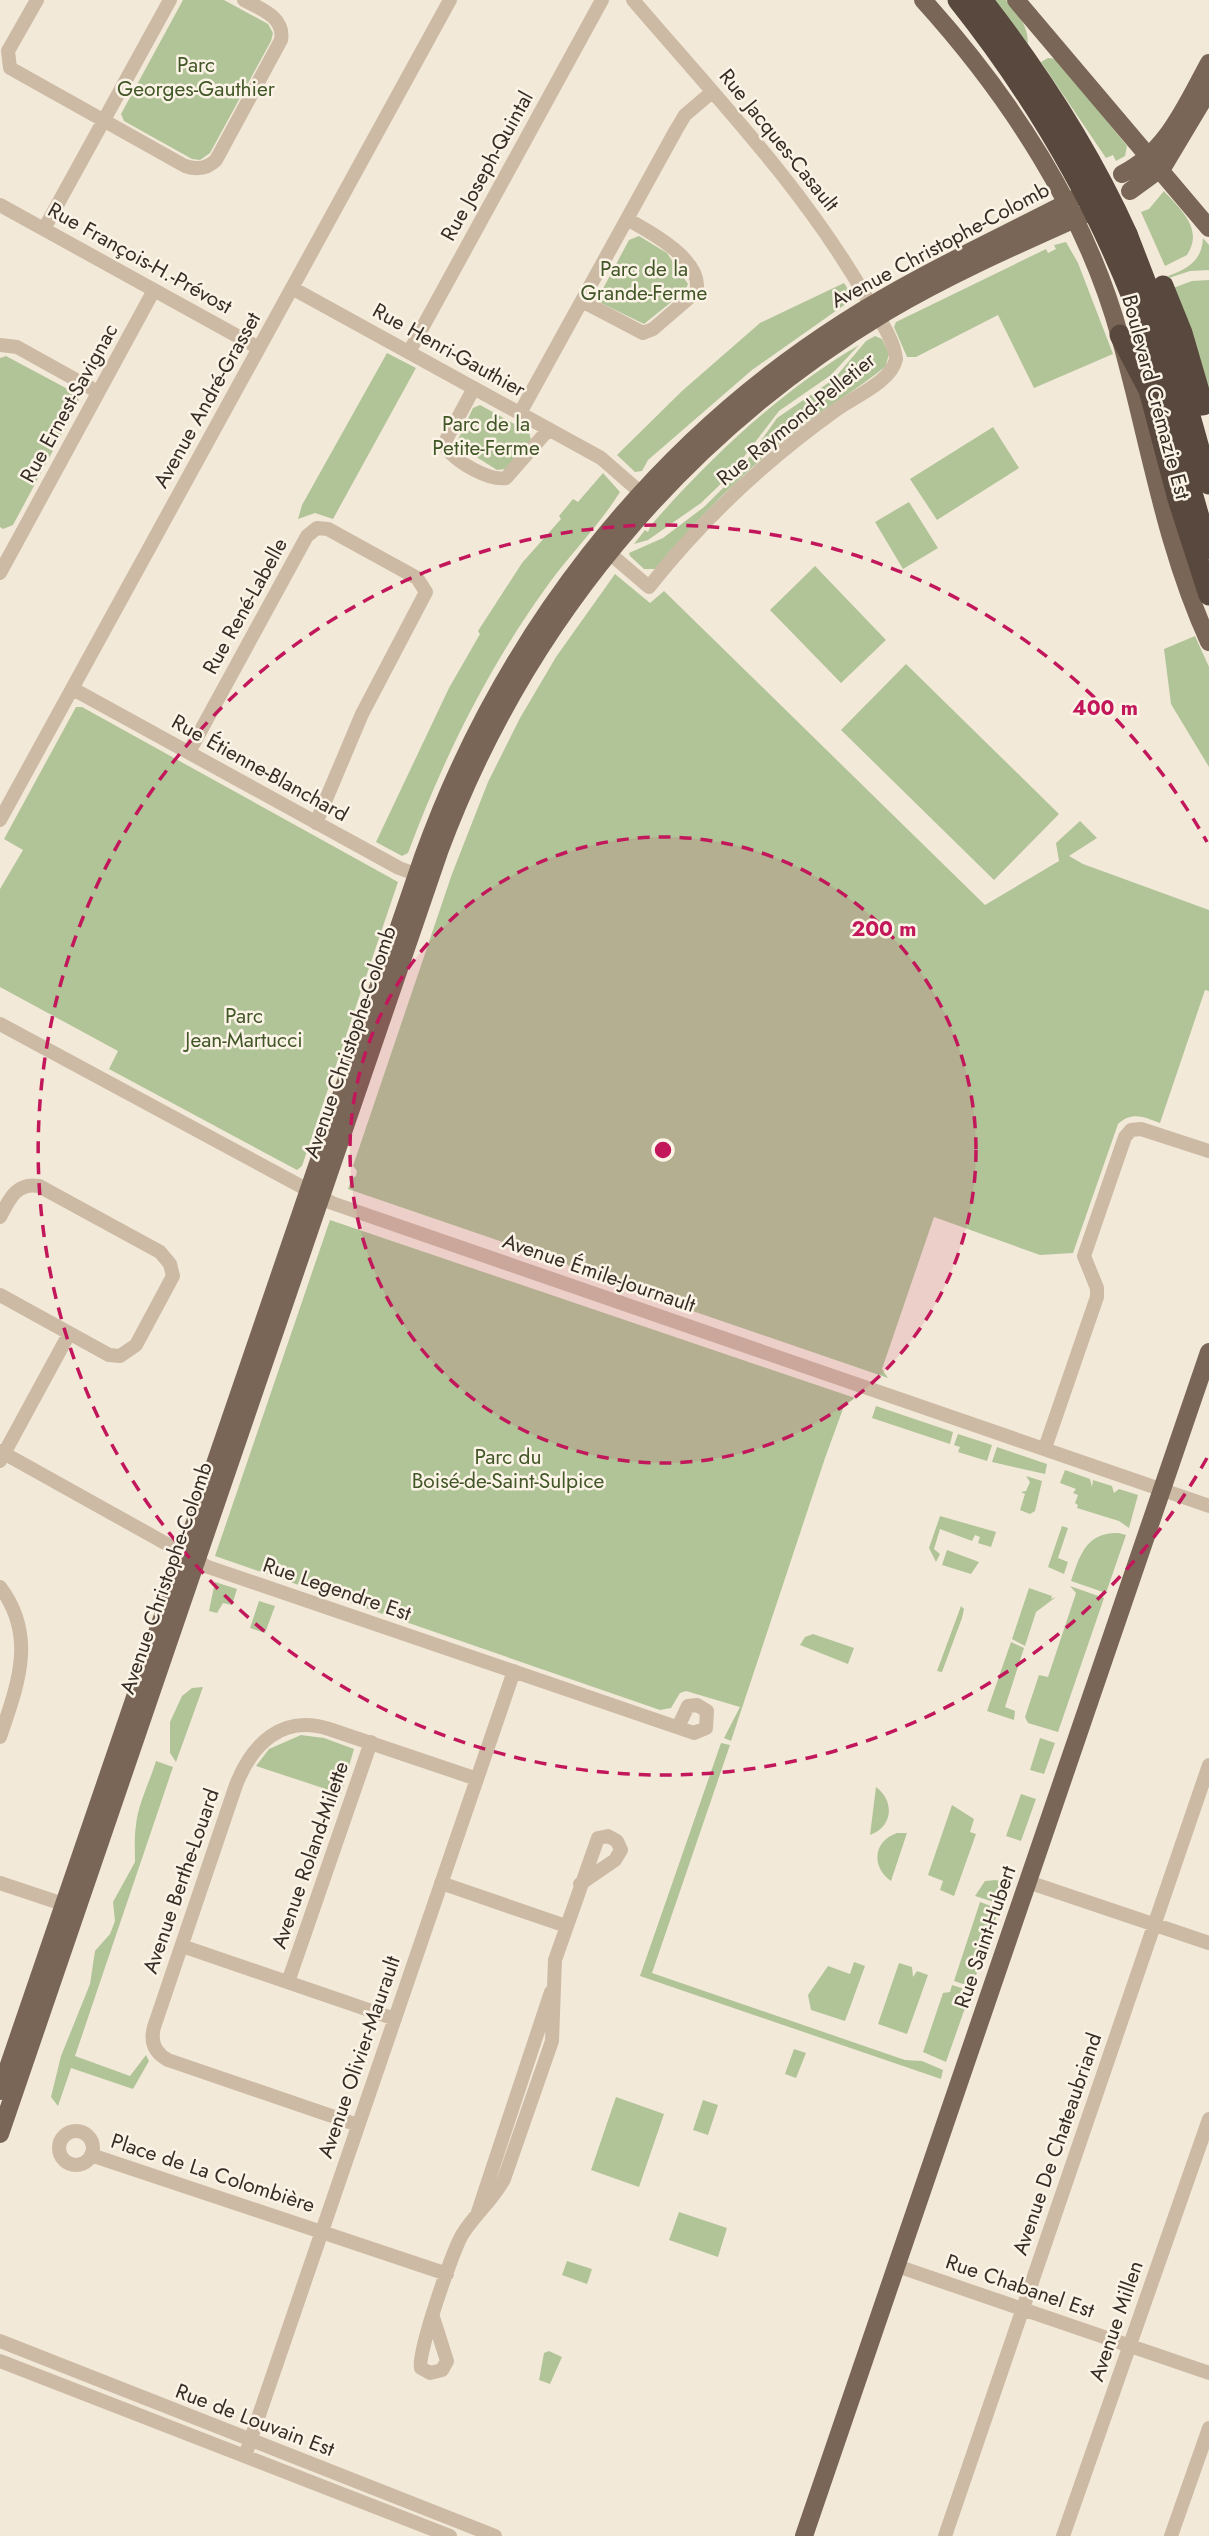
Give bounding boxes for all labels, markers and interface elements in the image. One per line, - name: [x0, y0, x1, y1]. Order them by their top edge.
- park label: Parc Georges-Gauthier: [117, 50, 276, 104]
- street label: Rue Jacques-Casault: [712, 62, 846, 218]
- street label: Rue Joseph-Quintal: [433, 86, 541, 246]
- street label: Avenue Christophe-Colomb: [825, 175, 1055, 315]
- street label: Rue François-H.-Prévost: [42, 195, 238, 321]
- park label: Parc de la Grande-Ferme: [581, 254, 708, 308]
- street label: Boulevard Crémazie Est: [1114, 292, 1198, 502]
- street label: Rue Henri-Gauthier: [367, 295, 532, 405]
- street label: Avenue André-Grasset: [146, 307, 268, 493]
- street label: Rue Ernest-Savignac: [13, 318, 125, 488]
- street label: Rue Raymond-Pelletier: [710, 345, 883, 493]
- park label: Parc de la Petite-Ferme: [432, 409, 540, 463]
- street label: Rue René-Labelle: [195, 532, 295, 680]
- text: 400 m: [1072, 693, 1138, 723]
- street label: Rue Étienne-Blanchard: [166, 707, 354, 829]
- text: 200 m: [851, 914, 917, 944]
- street label: Avenue Christophe-Colomb: [296, 922, 404, 1162]
- park label: Parc Jean-Martucci: [182, 1001, 303, 1055]
- centre of rings: [651, 1138, 675, 1162]
- street label: Avenue Émile-Journault: [499, 1226, 699, 1320]
- park label: Parc du Boisé-de-Saint-Sulpice: [412, 1442, 605, 1496]
- street label: Avenue Christophe-Colomb: [112, 1458, 220, 1698]
- street label: Rue Legendre Est: [259, 1550, 415, 1628]
- street label: Avenue Roland-Milette: [264, 1757, 356, 1953]
- street label: Avenue Berthe-Louard: [135, 1784, 227, 1978]
- street label: Rue Saint-Hubert: [947, 1862, 1023, 2012]
- street label: Avenue Olivier-Maurault: [310, 1952, 408, 2162]
- street label: Avenue De Chateaubriand: [1005, 2029, 1109, 2259]
- street label: Place de La Colombière: [107, 2126, 319, 2220]
- street label: Rue Chabanel Est: [942, 2247, 1098, 2325]
- street label: Avenue Millen: [1081, 2257, 1151, 2385]
- street label: Rue de Louvain Est: [171, 2376, 339, 2464]

